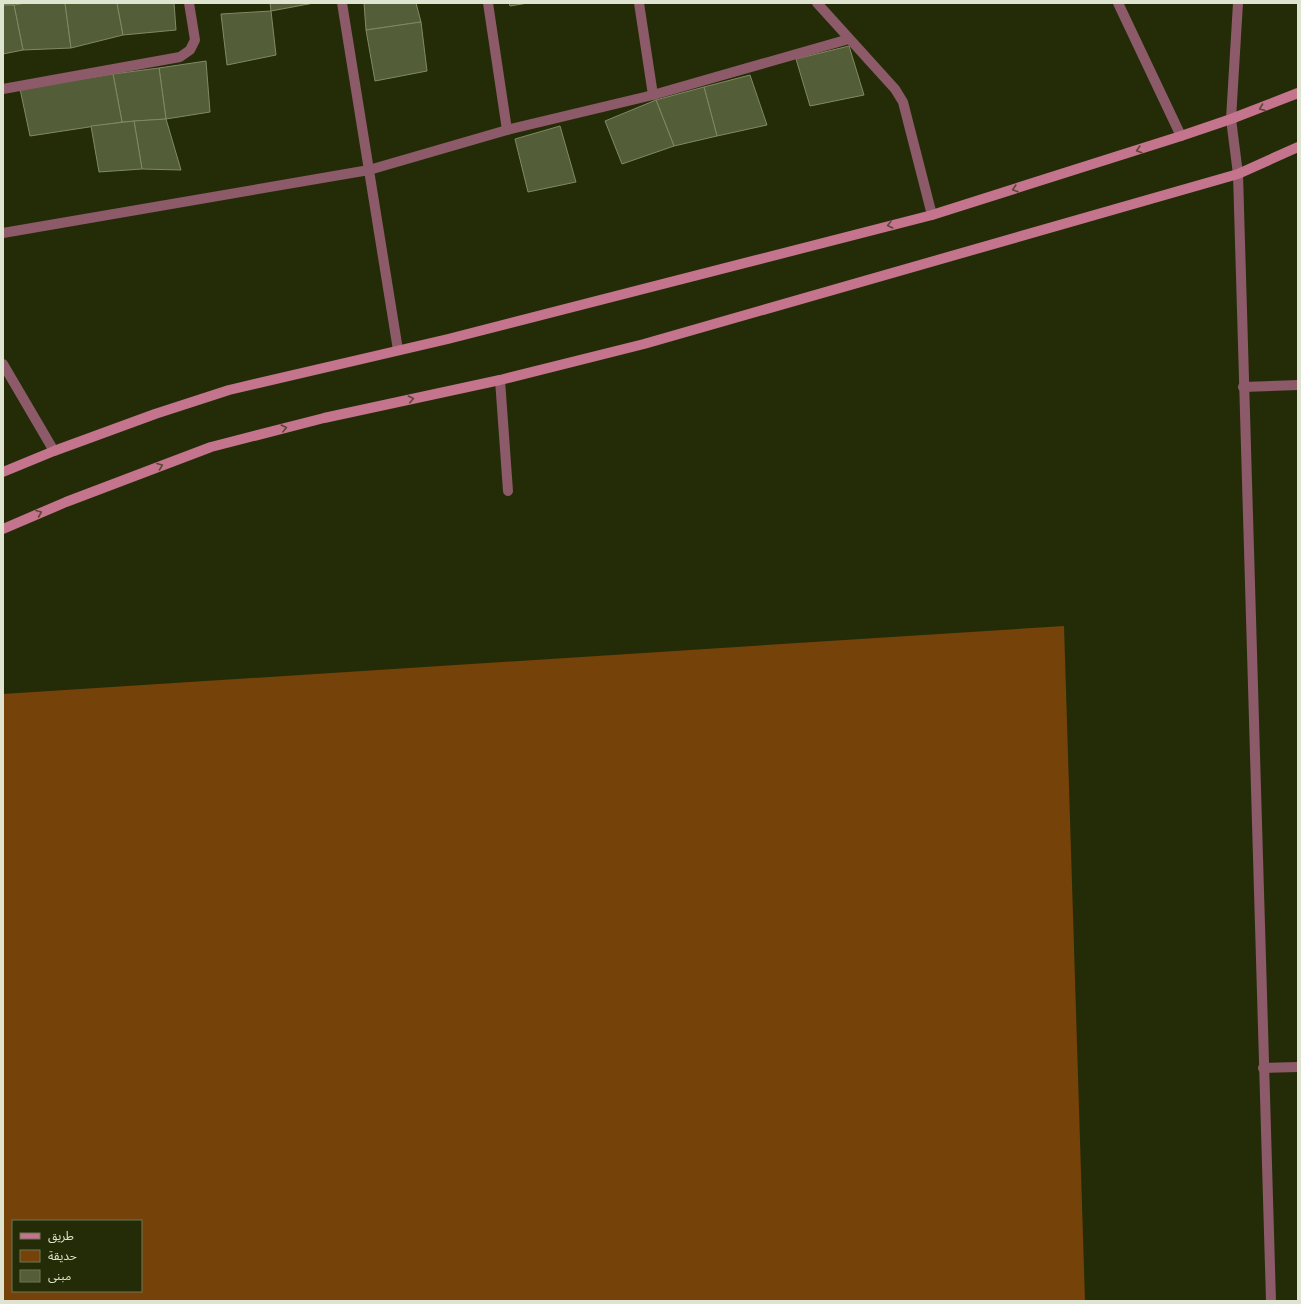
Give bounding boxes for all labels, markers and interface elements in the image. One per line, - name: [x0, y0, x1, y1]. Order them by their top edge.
- one-way arrow: [1258, 103, 1265, 111]
- one-way arrow: [1135, 145, 1142, 153]
- one-way arrow: [1011, 184, 1018, 192]
- one-way arrow: [887, 221, 893, 229]
- one-way arrow: [408, 396, 414, 404]
- one-way arrow: [281, 425, 287, 433]
- one-way arrow: [156, 463, 163, 471]
- one-way arrow: [34, 510, 42, 518]
- legend: [12, 1220, 142, 1292]
- text: طريق: [48, 1228, 74, 1244]
- text: حديقة: [48, 1248, 77, 1264]
- text: مبنى: [48, 1268, 71, 1284]

